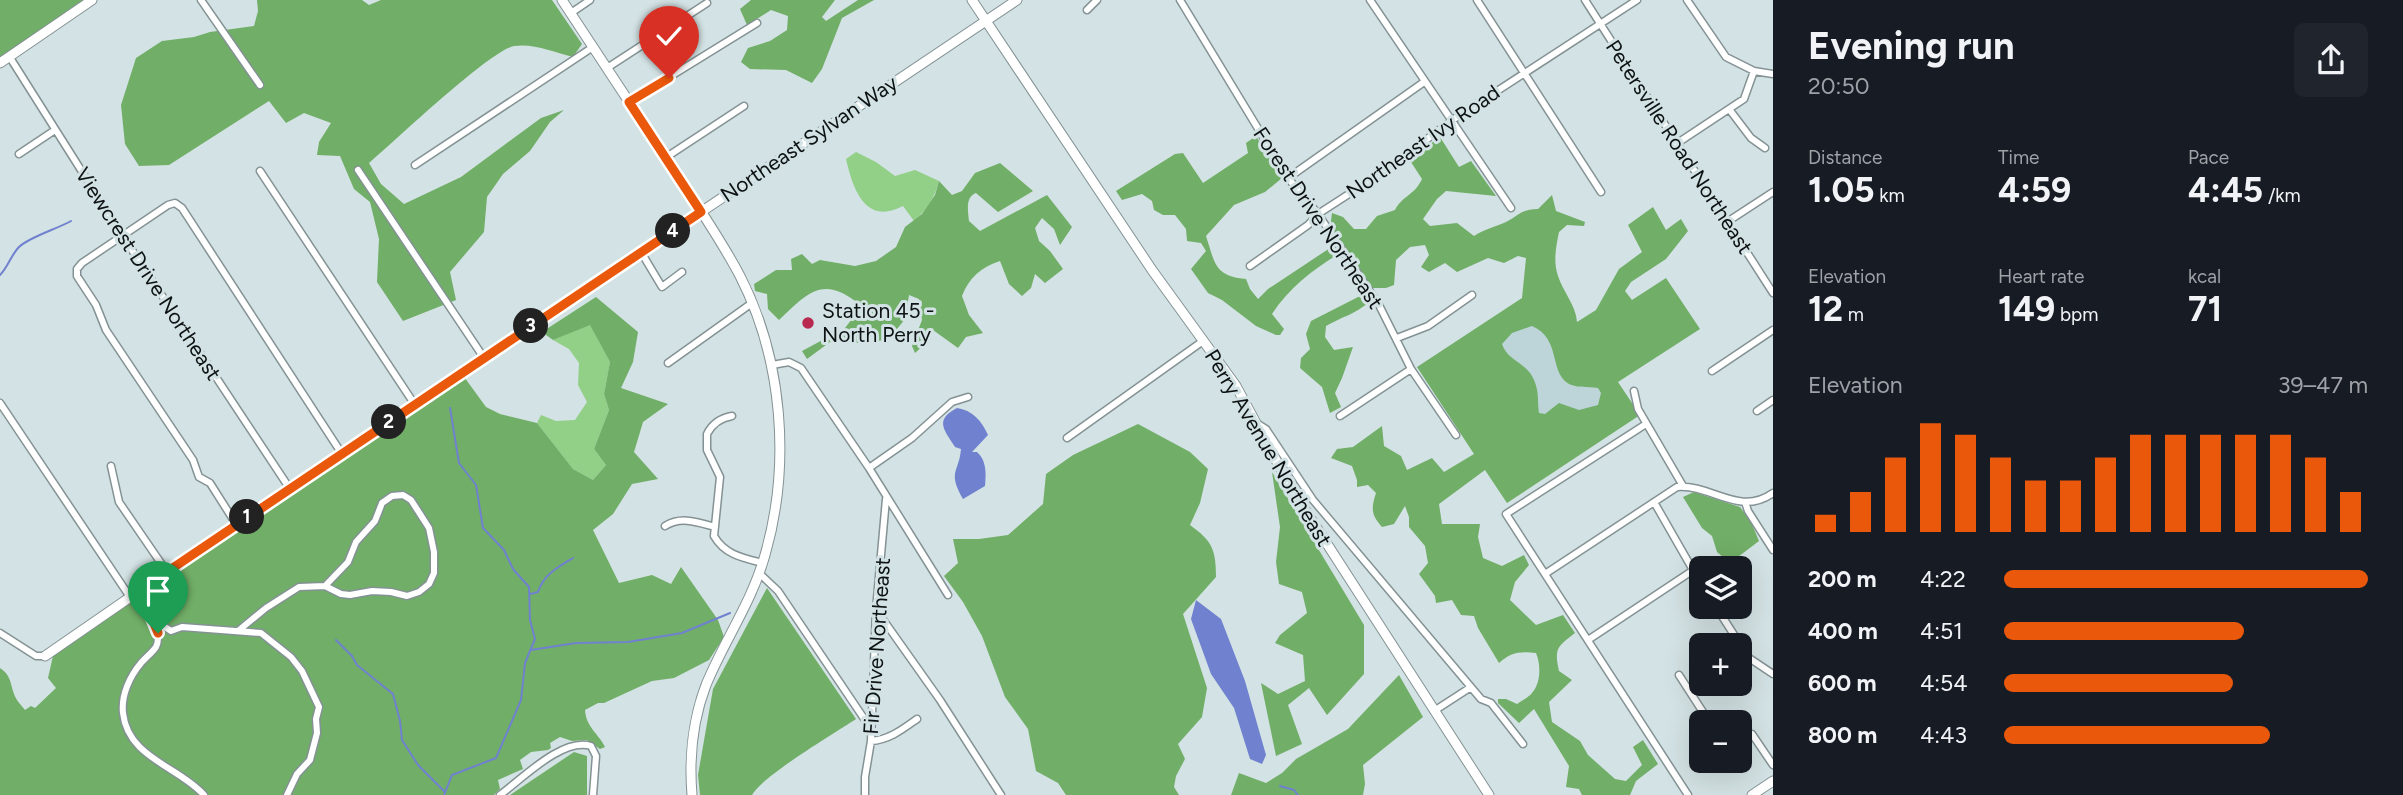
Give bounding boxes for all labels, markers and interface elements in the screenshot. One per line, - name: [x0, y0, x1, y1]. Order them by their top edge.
- pin: [639, 6, 699, 78]
- icon: check: [650, 17, 688, 55]
- text: Evening run: [1808, 23, 2015, 69]
- button: share: [2294, 23, 2368, 97]
- street label: Petersville Road Northeast: [1601, 35, 1758, 258]
- street label: Northeast Sylvan Way: [715, 70, 902, 207]
- text: 20:50: [1808, 72, 1869, 100]
- street label: Northeast Ivy Road: [1341, 79, 1504, 204]
- street label: Forest Drive Northeast: [1248, 122, 1389, 313]
- text: Distance: [1808, 146, 1882, 169]
- text: Time: [1998, 146, 2039, 169]
- text: Pace: [2188, 146, 2229, 169]
- street label: Viewcrest Drive Northeast: [70, 163, 227, 385]
- text: 1.05: [1808, 169, 1874, 211]
- text: 4:59: [1998, 169, 2071, 211]
- text: 4:45: [2188, 169, 2263, 211]
- text: km: [1874, 184, 1905, 207]
- text: /km: [2263, 184, 2301, 207]
- pin: 4: [656, 214, 690, 248]
- text: 4: [666, 219, 679, 242]
- text: Elevation: [1808, 265, 1886, 288]
- text: Heart rate: [1998, 265, 2084, 288]
- text: kcal: [2188, 265, 2221, 288]
- text: 12: [1808, 288, 1843, 330]
- text: 149: [1998, 288, 2055, 330]
- text: 71: [2188, 288, 2222, 330]
- place label: Station 45 - North Perry: [822, 298, 934, 347]
- text: m: [1843, 303, 1864, 326]
- text: bpm: [2055, 303, 2098, 326]
- pin: 3: [514, 308, 548, 344]
- text: 3: [525, 314, 536, 337]
- marker: Station 45 - North Perry: [800, 315, 816, 331]
- street label: Perry Avenue Northeast: [1200, 345, 1337, 551]
- text: Elevation: [1808, 371, 1903, 399]
- text: 39–47 m: [2278, 371, 2368, 399]
- pin: 2: [372, 404, 406, 440]
- text: 2: [383, 410, 394, 433]
- pin: 1: [230, 500, 264, 534]
- text: 1: [242, 505, 251, 528]
- map controls: [1689, 556, 1752, 773]
- button: layers: [1689, 556, 1752, 619]
- street label: Fir Drive Northeast: [858, 557, 895, 735]
- pin: [128, 561, 188, 633]
- text: 200 m: [1808, 565, 1877, 593]
- text: 4:22: [1920, 565, 1966, 593]
- icon: arrive: [139, 572, 177, 610]
- text: 400 m: [1808, 617, 1878, 645]
- text: 4:51: [1920, 617, 1963, 645]
- button: +: [1689, 633, 1752, 696]
- text: 600 m: [1808, 669, 1877, 697]
- text: 4:54: [1920, 669, 1968, 697]
- button: −: [1689, 710, 1752, 773]
- text: 800 m: [1808, 721, 1877, 749]
- text: 4:43: [1920, 721, 1967, 749]

